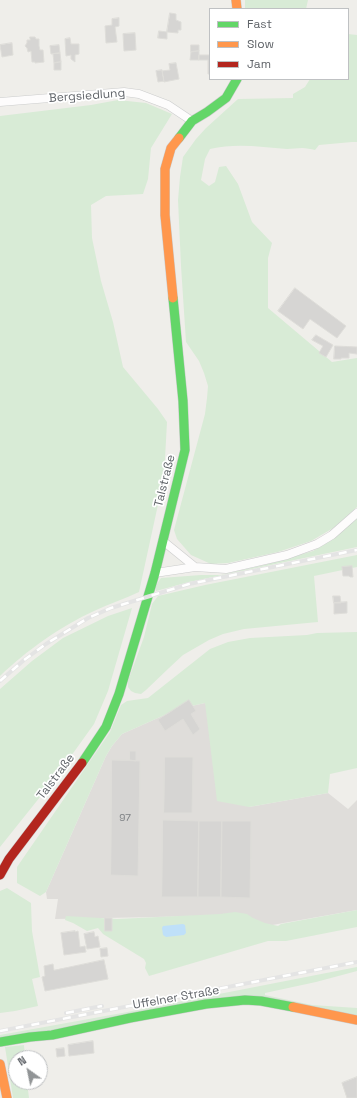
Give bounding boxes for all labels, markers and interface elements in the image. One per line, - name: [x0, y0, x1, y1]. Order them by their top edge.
- legend: [209, 8, 349, 80]
- text: Fast: [247, 16, 272, 32]
- text: Slow: [247, 36, 274, 52]
- text: Jam: [247, 56, 271, 72]
- street label: Bergsiedlung: [48, 86, 126, 106]
- street label: Talstraße: [152, 453, 178, 509]
- street label: Talstraße: [34, 751, 78, 803]
- house number: 97: [119, 812, 131, 824]
- street label: Uffelner Straße: [132, 983, 220, 1013]
- north arrow: [8, 1050, 48, 1090]
- text: N: [15, 1053, 29, 1069]

